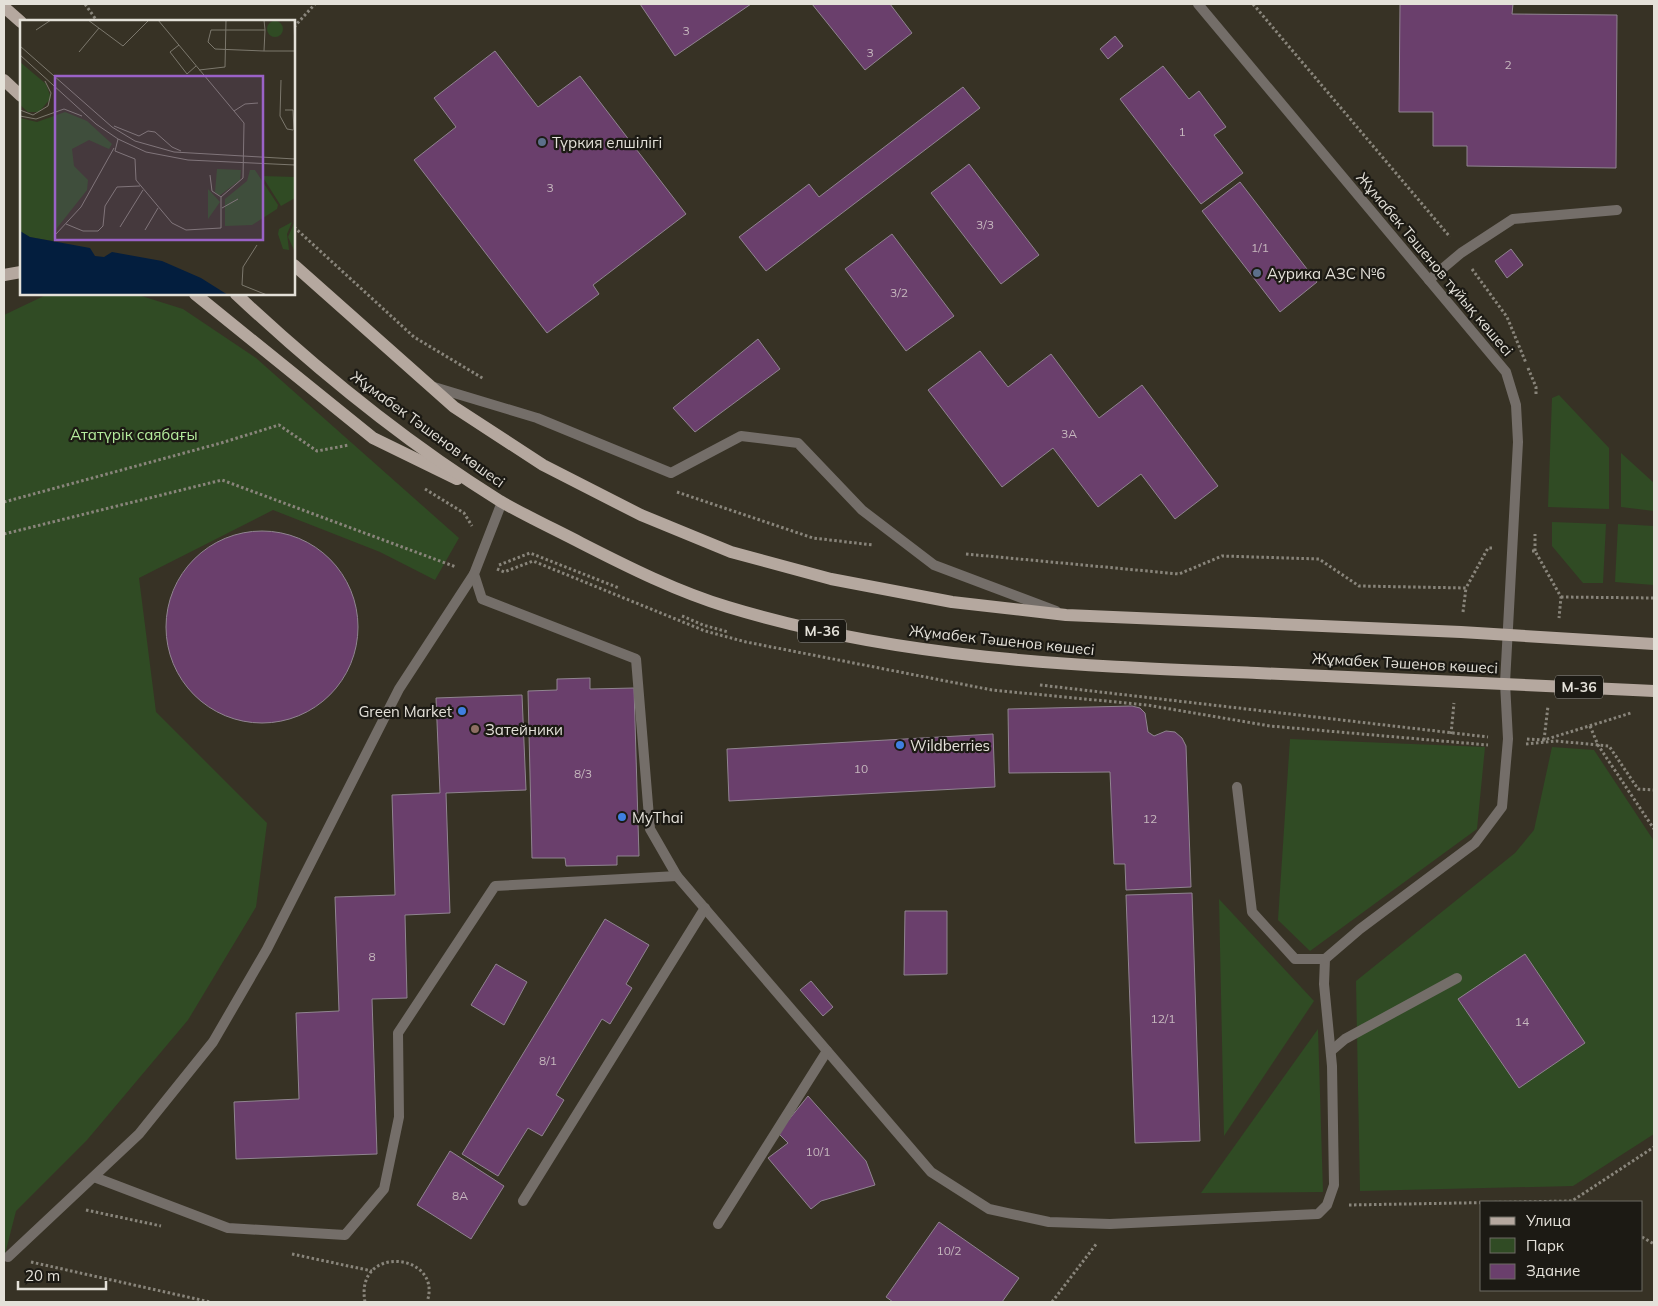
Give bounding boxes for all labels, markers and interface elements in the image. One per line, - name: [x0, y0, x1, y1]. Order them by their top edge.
- inset map: [20, 20, 295, 295]
- house number: 3: [682, 23, 690, 38]
- house number: 3: [866, 45, 874, 60]
- house number: 2: [1504, 57, 1512, 72]
- house number: 1: [1178, 124, 1186, 139]
- place label: Түркия елшілігі: [552, 133, 662, 152]
- marker: Түркия елшілігі: [536, 136, 548, 148]
- street label: Жұмабек Тәшенов тұйық көшесі: [1353, 168, 1517, 360]
- house number: 3: [546, 180, 554, 195]
- house number: 3/3: [976, 217, 994, 232]
- house number: 1/1: [1251, 240, 1269, 255]
- place label: Аурика АЗС №6: [1267, 264, 1385, 283]
- marker: Аурика АЗС №6: [1251, 267, 1263, 279]
- house number: 3/2: [890, 285, 908, 300]
- street label: Жұмабек Тәшенов көшесі: [347, 367, 509, 491]
- park label: Ататүрік саябағы: [70, 425, 198, 444]
- house number: 3А: [1061, 426, 1077, 441]
- road number: M-36: [798, 620, 846, 642]
- street label: Жұмабек Тәшенов көшесі: [908, 621, 1096, 659]
- street label: Жұмабек Тәшенов көшесі: [1311, 649, 1499, 677]
- road number: M-36: [1555, 676, 1603, 699]
- place label: Green Market: [358, 702, 452, 721]
- marker: Green Market: [456, 705, 468, 717]
- place label: Затейники: [485, 720, 563, 739]
- marker: Затейники: [469, 723, 481, 735]
- place label: Wildberries: [910, 736, 990, 755]
- marker: Wildberries: [894, 739, 906, 751]
- house number: 10: [854, 761, 868, 776]
- house number: 8/3: [574, 766, 592, 781]
- place label: MyThai: [632, 808, 683, 827]
- marker: MyThai: [616, 811, 628, 823]
- house number: 12: [1143, 811, 1157, 826]
- house number: 8: [368, 949, 376, 964]
- house number: 12/1: [1150, 1011, 1176, 1026]
- house number: 14: [1515, 1014, 1529, 1029]
- house number: 8/1: [539, 1053, 557, 1068]
- house number: 10/1: [805, 1144, 831, 1159]
- house number: 8А: [452, 1188, 468, 1203]
- legend: [1480, 1201, 1643, 1291]
- text: Улица: [1525, 1211, 1571, 1230]
- text: Парк: [1526, 1236, 1565, 1255]
- house number: 10/2: [936, 1243, 962, 1258]
- scale bar: [18, 1258, 105, 1290]
- text: Здание: [1526, 1261, 1580, 1280]
- text: 20 m: [25, 1266, 60, 1285]

